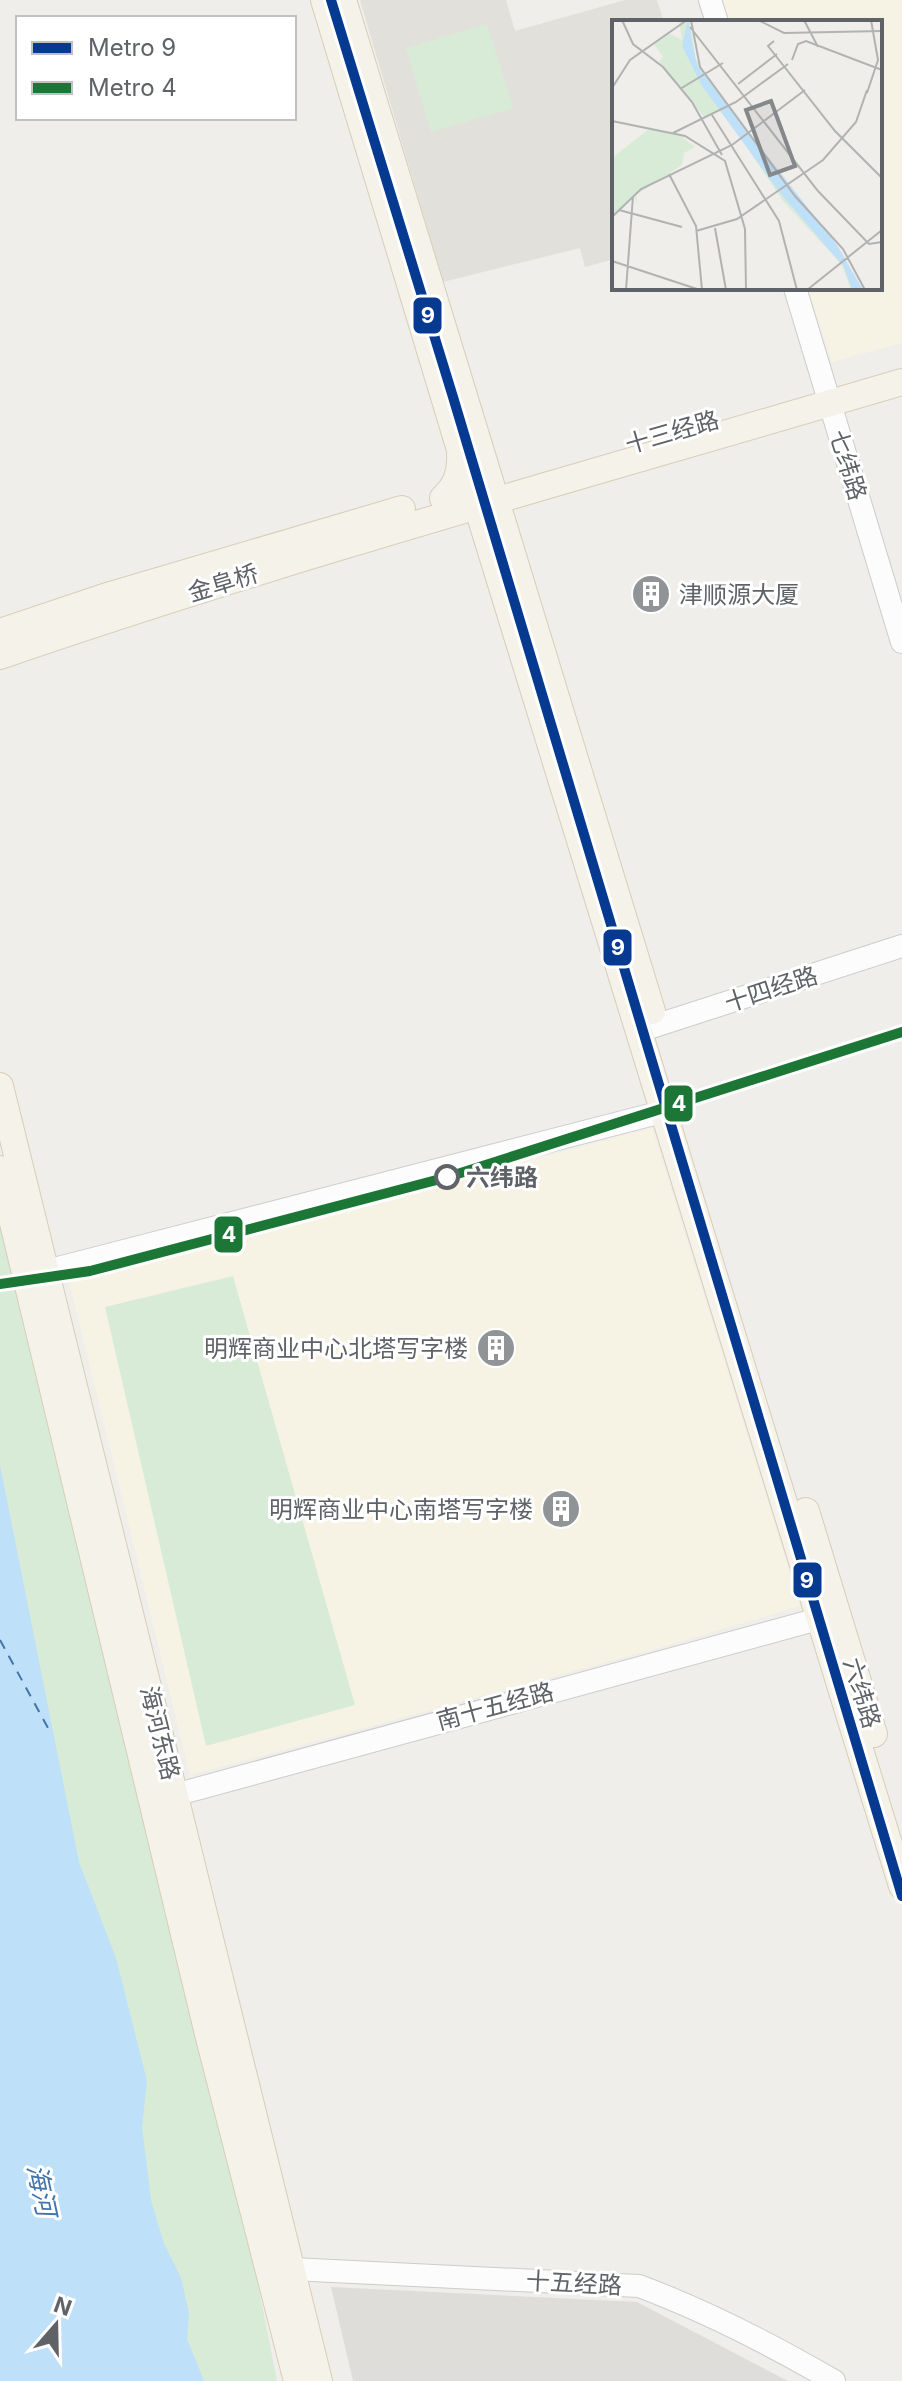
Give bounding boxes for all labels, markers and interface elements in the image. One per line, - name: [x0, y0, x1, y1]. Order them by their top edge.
- legend: [16, 16, 296, 120]
- inset map: [612, 20, 882, 290]
- text: Metro 9: [88, 33, 176, 62]
- text: Metro 4: [88, 73, 177, 102]
- line badge: 9: [412, 296, 443, 335]
- text: 9: [421, 302, 435, 328]
- street label: 十三经路: [622, 405, 722, 459]
- street label: 七纬路: [824, 426, 872, 504]
- street label: 金阜桥: [184, 559, 262, 607]
- building icon: 津顺源大厦: [630, 573, 672, 615]
- place label: 津顺源大厦: [679, 580, 799, 609]
- line badge: 9: [602, 928, 633, 967]
- text: 9: [611, 934, 625, 960]
- street label: 十四经路: [721, 960, 821, 1018]
- line badge: 4: [663, 1084, 694, 1123]
- text: 4: [672, 1090, 686, 1116]
- place label: 六纬路: [466, 1163, 538, 1192]
- marker: 六纬路: [435, 1165, 459, 1189]
- line badge: 4: [213, 1215, 244, 1254]
- text: 4: [222, 1221, 236, 1247]
- building icon: 明辉商业中心北塔写字楼: [475, 1327, 517, 1369]
- place label: 明辉商业中心北塔写字楼: [204, 1334, 468, 1363]
- building icon: 明辉商业中心南塔写字楼: [540, 1488, 582, 1530]
- place label: 明辉商业中心南塔写字楼: [269, 1495, 533, 1524]
- line badge: 9: [792, 1561, 823, 1599]
- text: 9: [800, 1567, 814, 1593]
- street label: 六纬路: [838, 1654, 886, 1732]
- street label: 南十五经路: [433, 1676, 557, 1736]
- street label: 海河东路: [134, 1683, 186, 1783]
- water label: 海河: [21, 2161, 64, 2224]
- street label: 十五经路: [525, 2266, 623, 2300]
- north arrow: [16, 2285, 96, 2365]
- text: N: [51, 2291, 75, 2321]

